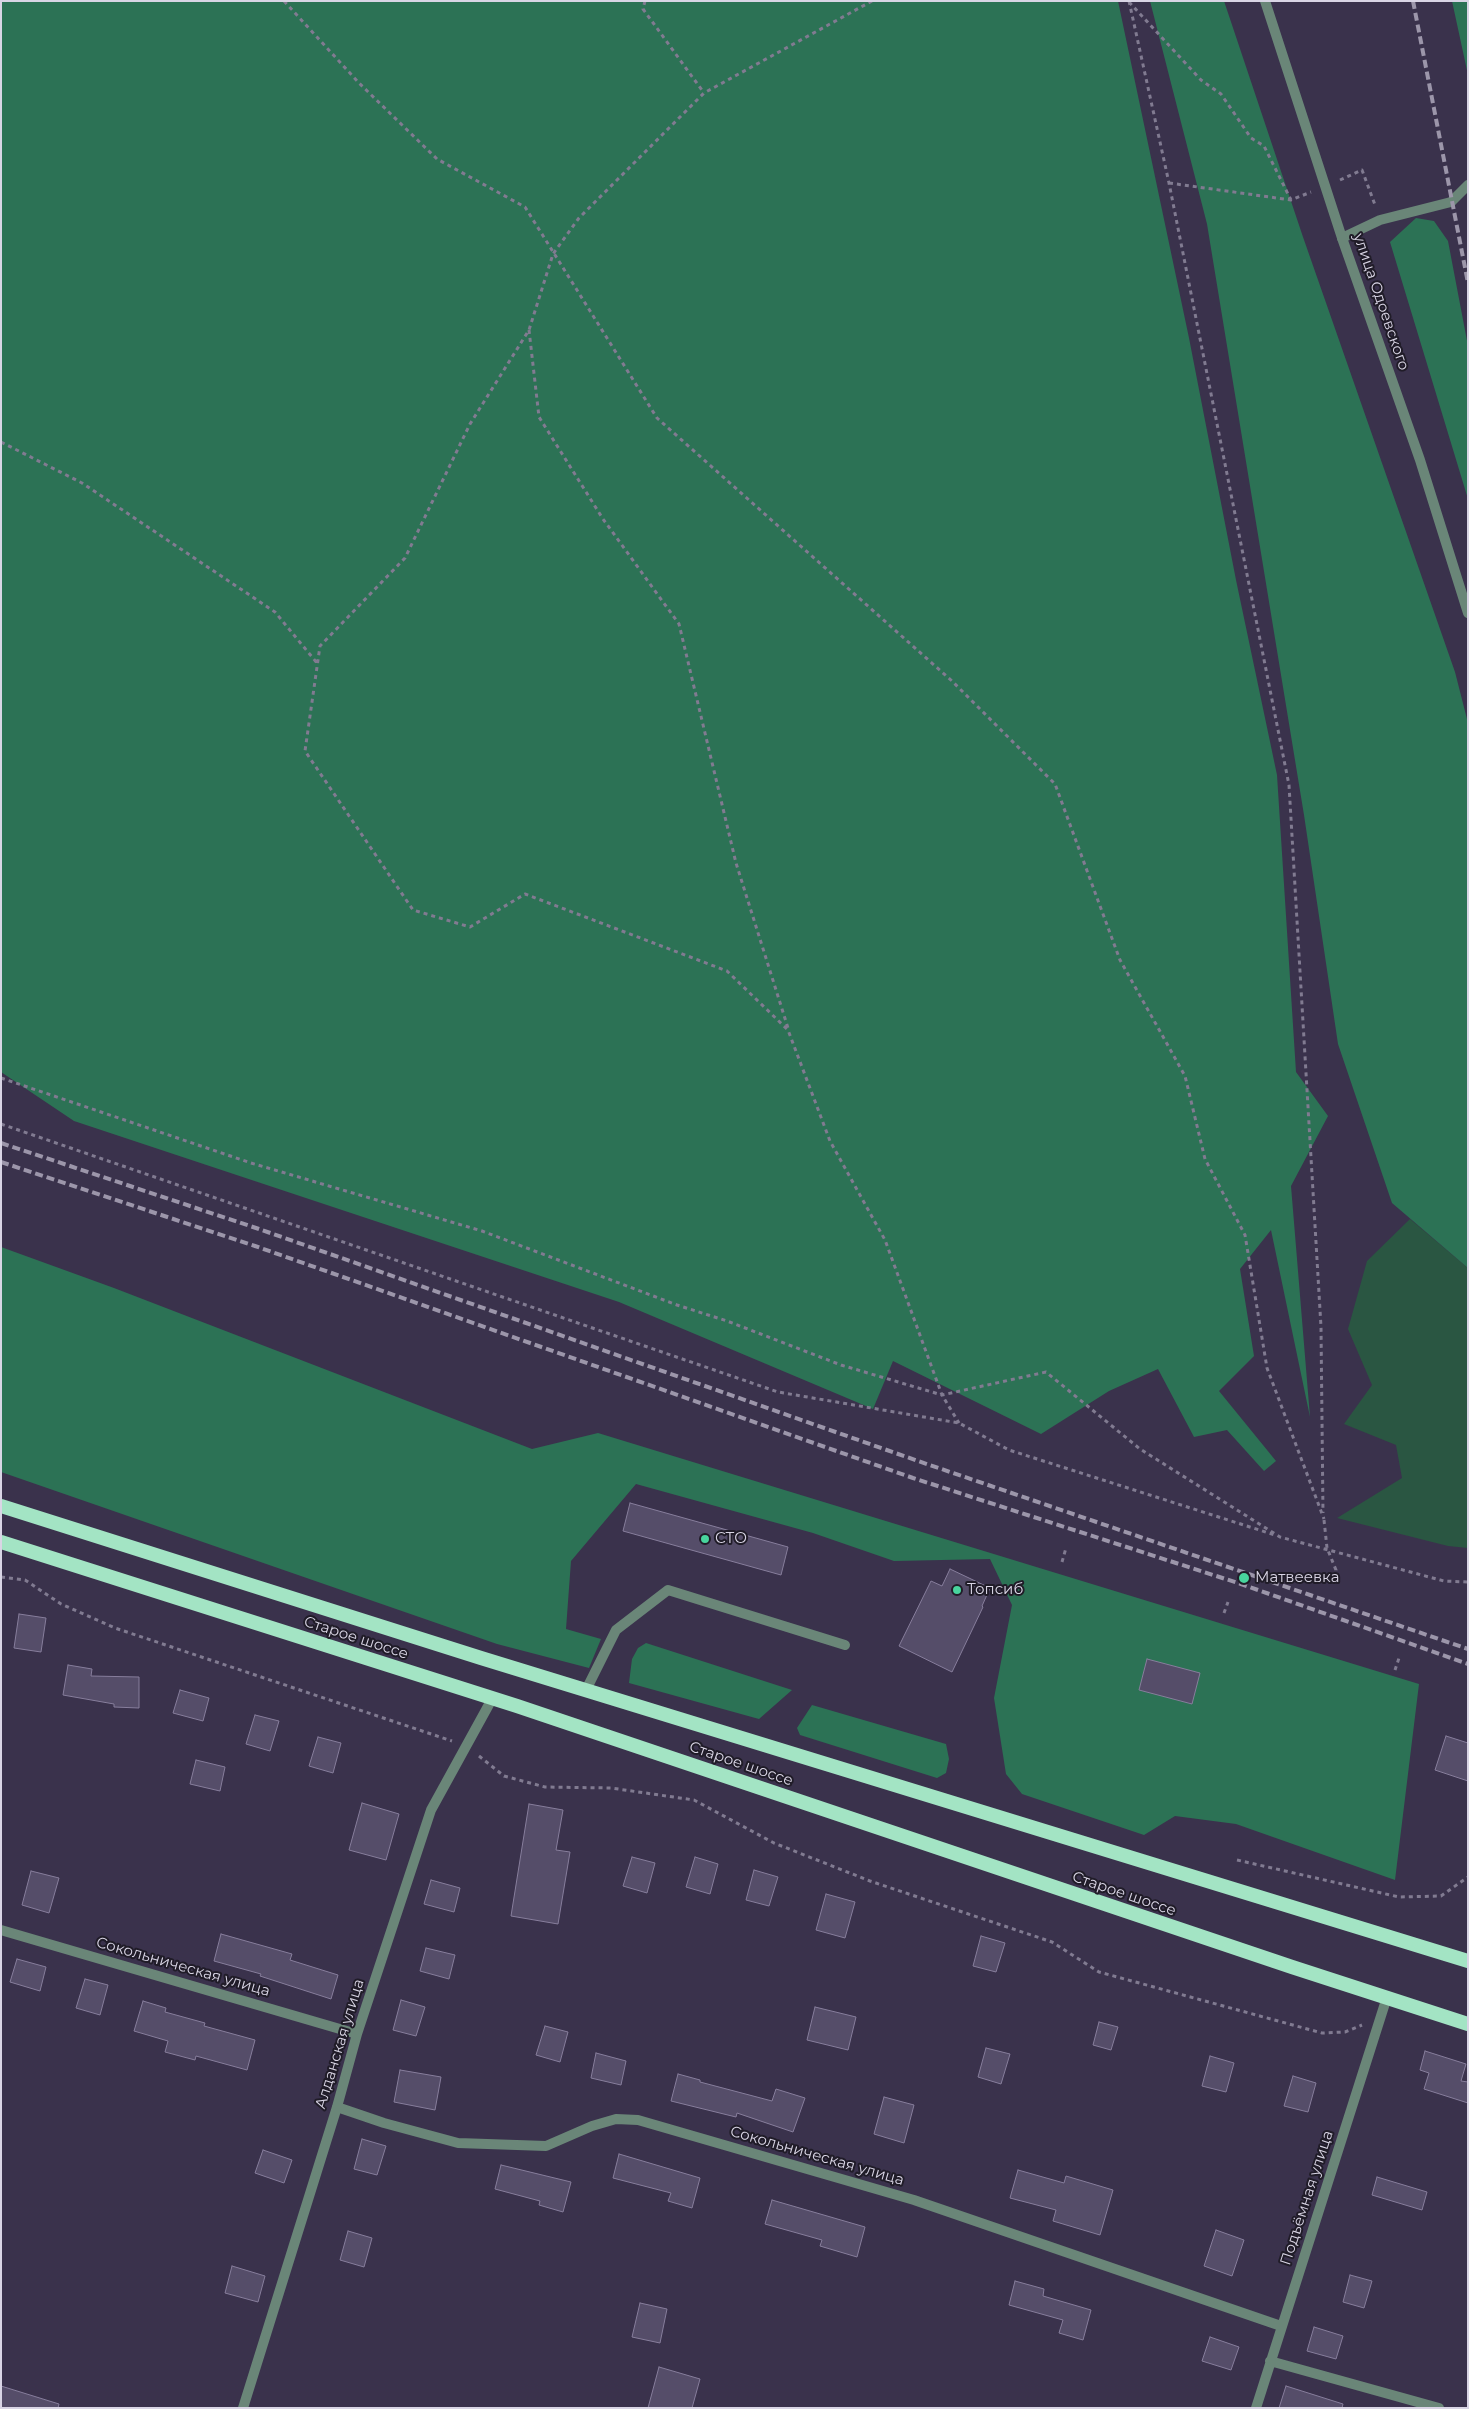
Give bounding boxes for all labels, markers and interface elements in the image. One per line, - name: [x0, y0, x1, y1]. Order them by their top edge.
- street label: улица Одоевского: [1349, 231, 1413, 373]
- place label: СТО: [715, 1530, 747, 1548]
- marker: СТО: [699, 1533, 711, 1545]
- place label: Матвеевка: [1255, 1569, 1339, 1587]
- marker: Матвеевка: [1237, 1571, 1251, 1585]
- place label: Топсиб: [967, 1581, 1023, 1599]
- marker: Топсиб: [951, 1584, 963, 1596]
- street label: Старое шоссе: [302, 1613, 410, 1663]
- street label: Старое шоссе: [687, 1738, 795, 1790]
- street label: Старое шоссе: [1070, 1868, 1178, 1920]
- street label: Сокольническая улица: [94, 1934, 272, 2000]
- street label: Алданская улица: [312, 1977, 368, 2111]
- street label: Сокольническая улица: [728, 2123, 906, 2189]
- street label: Подъёмная улица: [1277, 2128, 1337, 2268]

